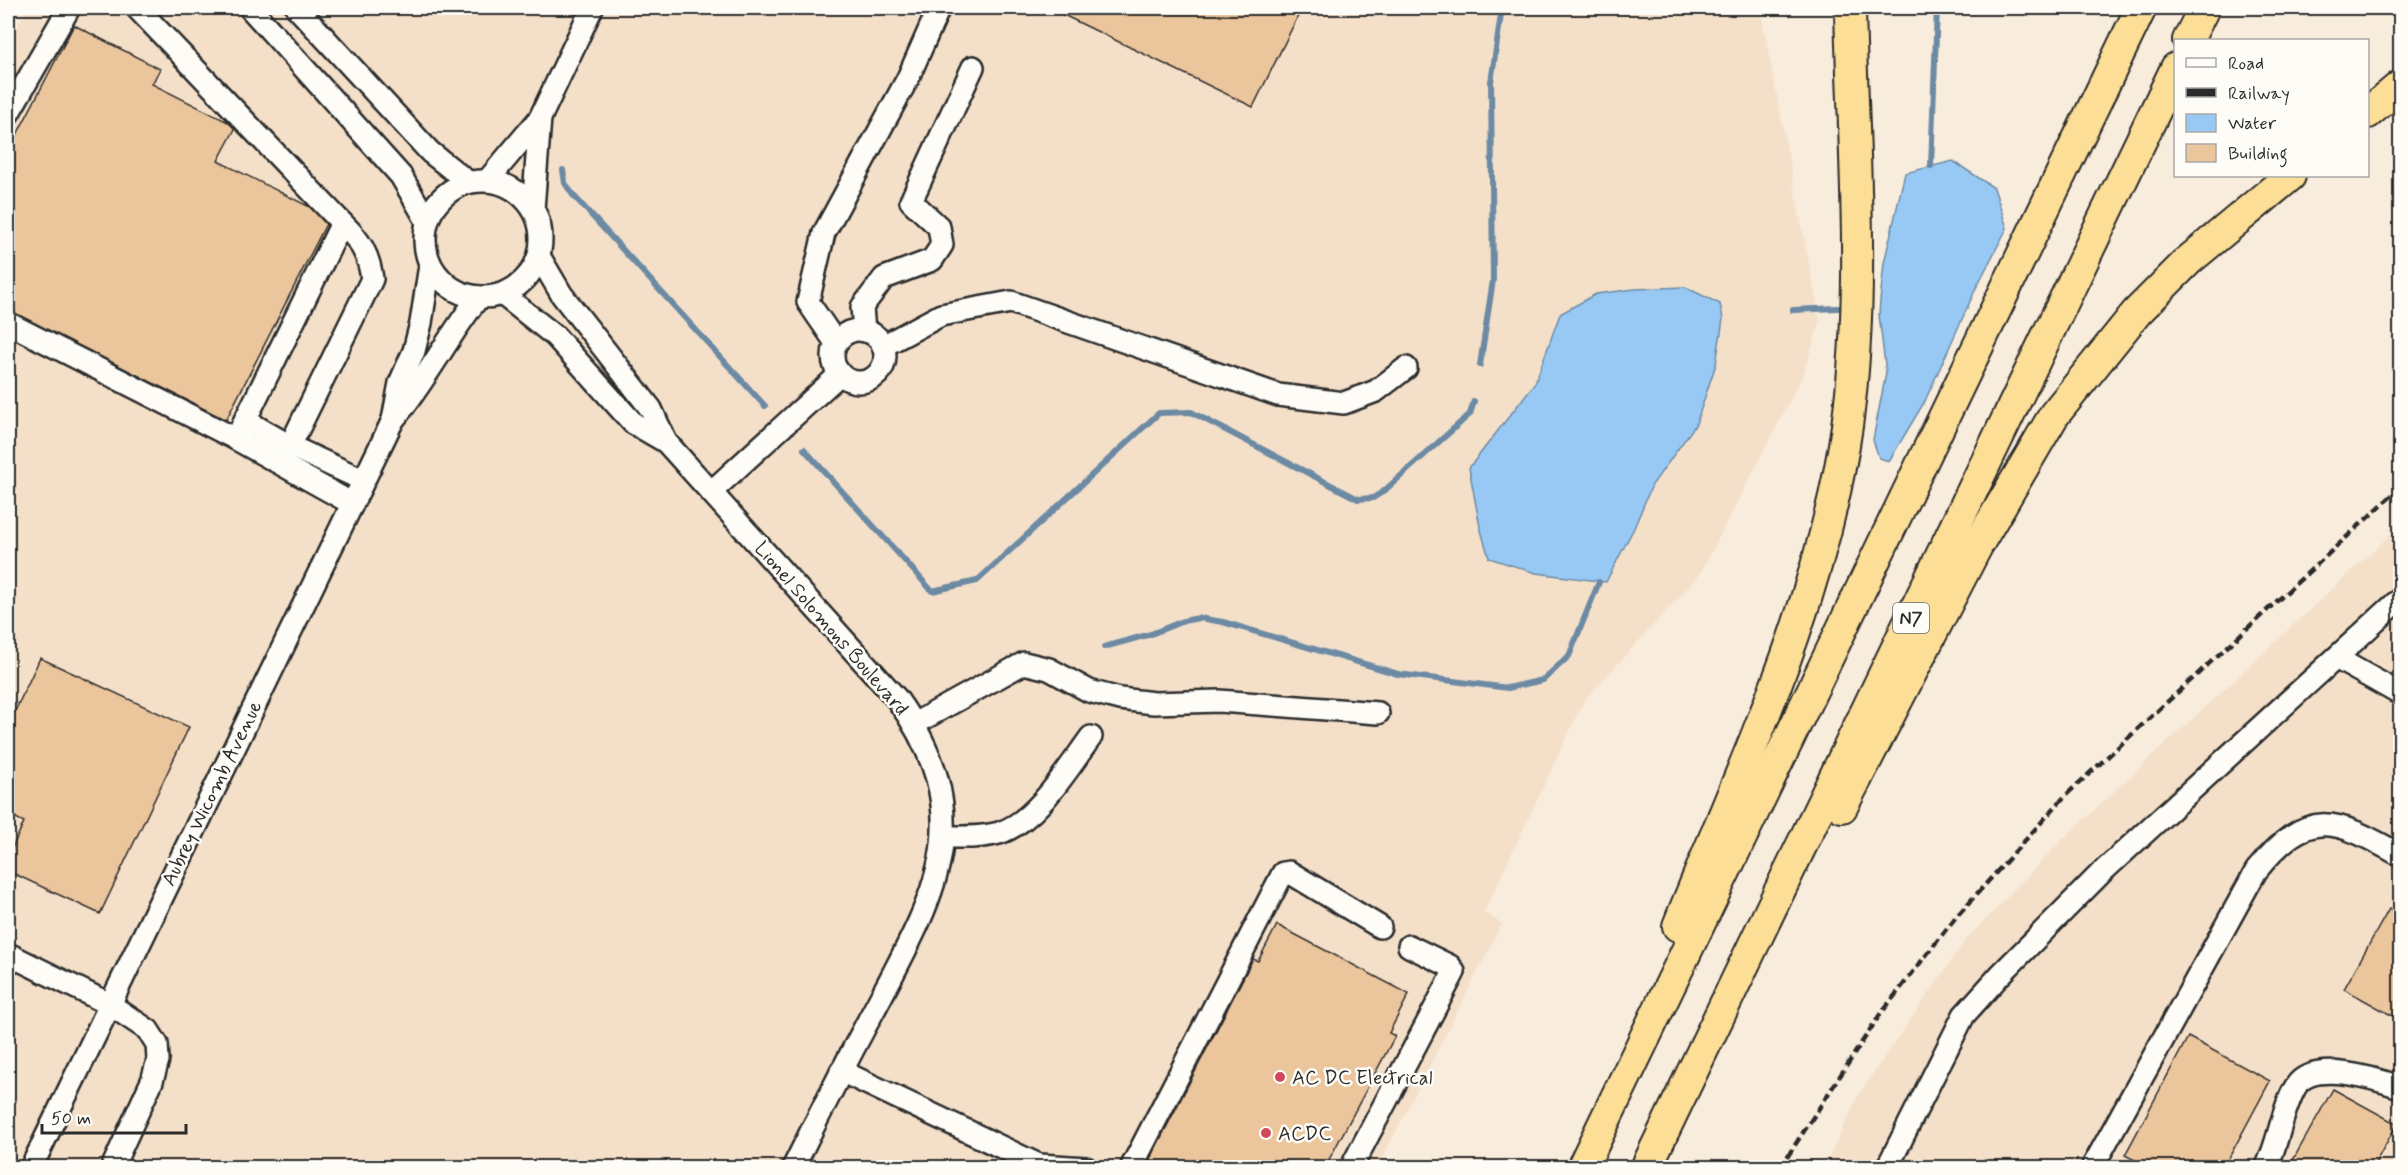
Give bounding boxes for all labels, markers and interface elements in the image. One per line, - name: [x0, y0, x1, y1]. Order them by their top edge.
- legend: [2174, 39, 2369, 177]
- text: Road: [2228, 52, 2264, 76]
- text: Railway: [2228, 82, 2290, 106]
- text: Water: [2228, 112, 2277, 136]
- text: Building: [2228, 142, 2288, 168]
- street label: Lionel Solomons Boulevard: [748, 536, 914, 722]
- road number: N7: [1893, 603, 1929, 633]
- street label: Aubrey Wicomb Avenue: [156, 697, 269, 891]
- place label: AC DC Electrical: [1292, 1065, 1432, 1092]
- marker: AC DC Electrical: [1273, 1070, 1287, 1084]
- scale bar: [42, 1097, 186, 1135]
- text: 50 m: [51, 1107, 91, 1131]
- place label: ACDC: [1278, 1121, 1331, 1148]
- marker: ACDC: [1259, 1126, 1273, 1140]

